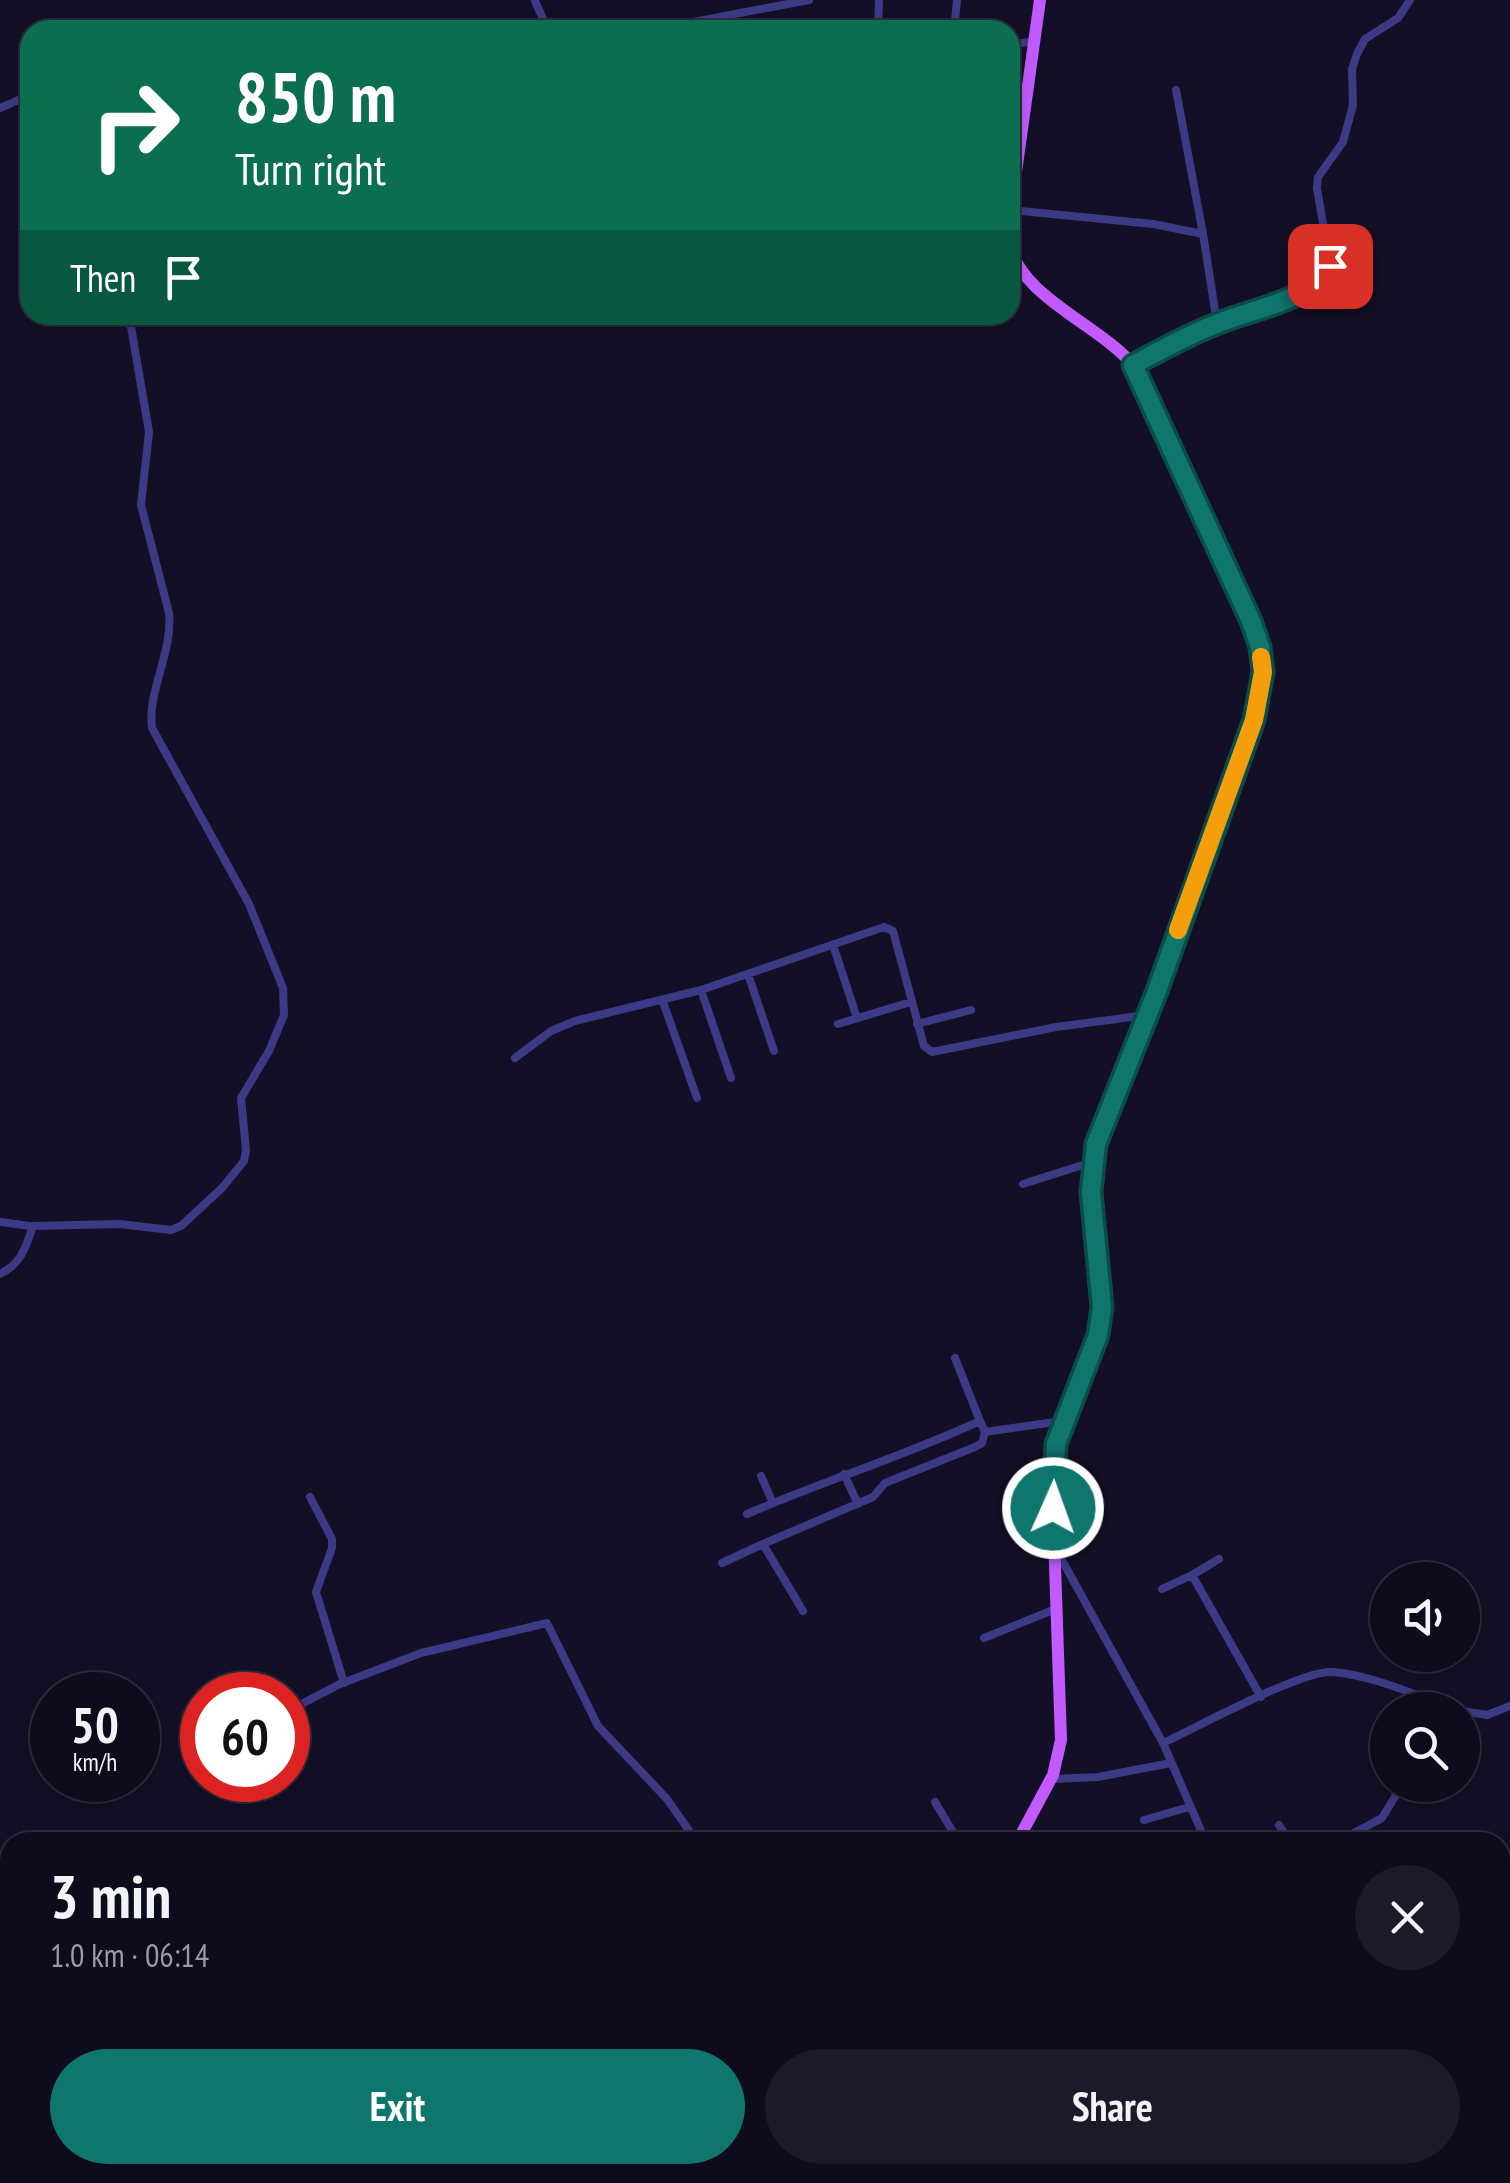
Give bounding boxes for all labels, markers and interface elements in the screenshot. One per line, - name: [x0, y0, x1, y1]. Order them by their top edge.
- text: 850 m: [235, 51, 396, 141]
- icon: right: [70, 60, 200, 190]
- text: Turn right: [235, 139, 386, 197]
- pin: [1288, 224, 1373, 309]
- icon: arrive: [1303, 239, 1358, 294]
- icon: arrive: [156, 250, 211, 305]
- text: Then: [70, 253, 136, 302]
- position arrow: [1001, 1456, 1105, 1560]
- map controls: [1370, 1562, 1480, 1802]
- button: sound: [1370, 1562, 1480, 1672]
- speed limit sign: 60: [180, 1672, 310, 1802]
- text: 50: [71, 1692, 119, 1757]
- button: search: [1370, 1692, 1480, 1802]
- text: km/h: [73, 1746, 117, 1778]
- text: 3 min: [50, 1857, 171, 1935]
- button: close: [1355, 1865, 1460, 1970]
- text: 1.0 km · 06:14: [50, 1934, 209, 1976]
- button: Exit: [50, 2049, 745, 2164]
- button: Share: [765, 2049, 1460, 2164]

